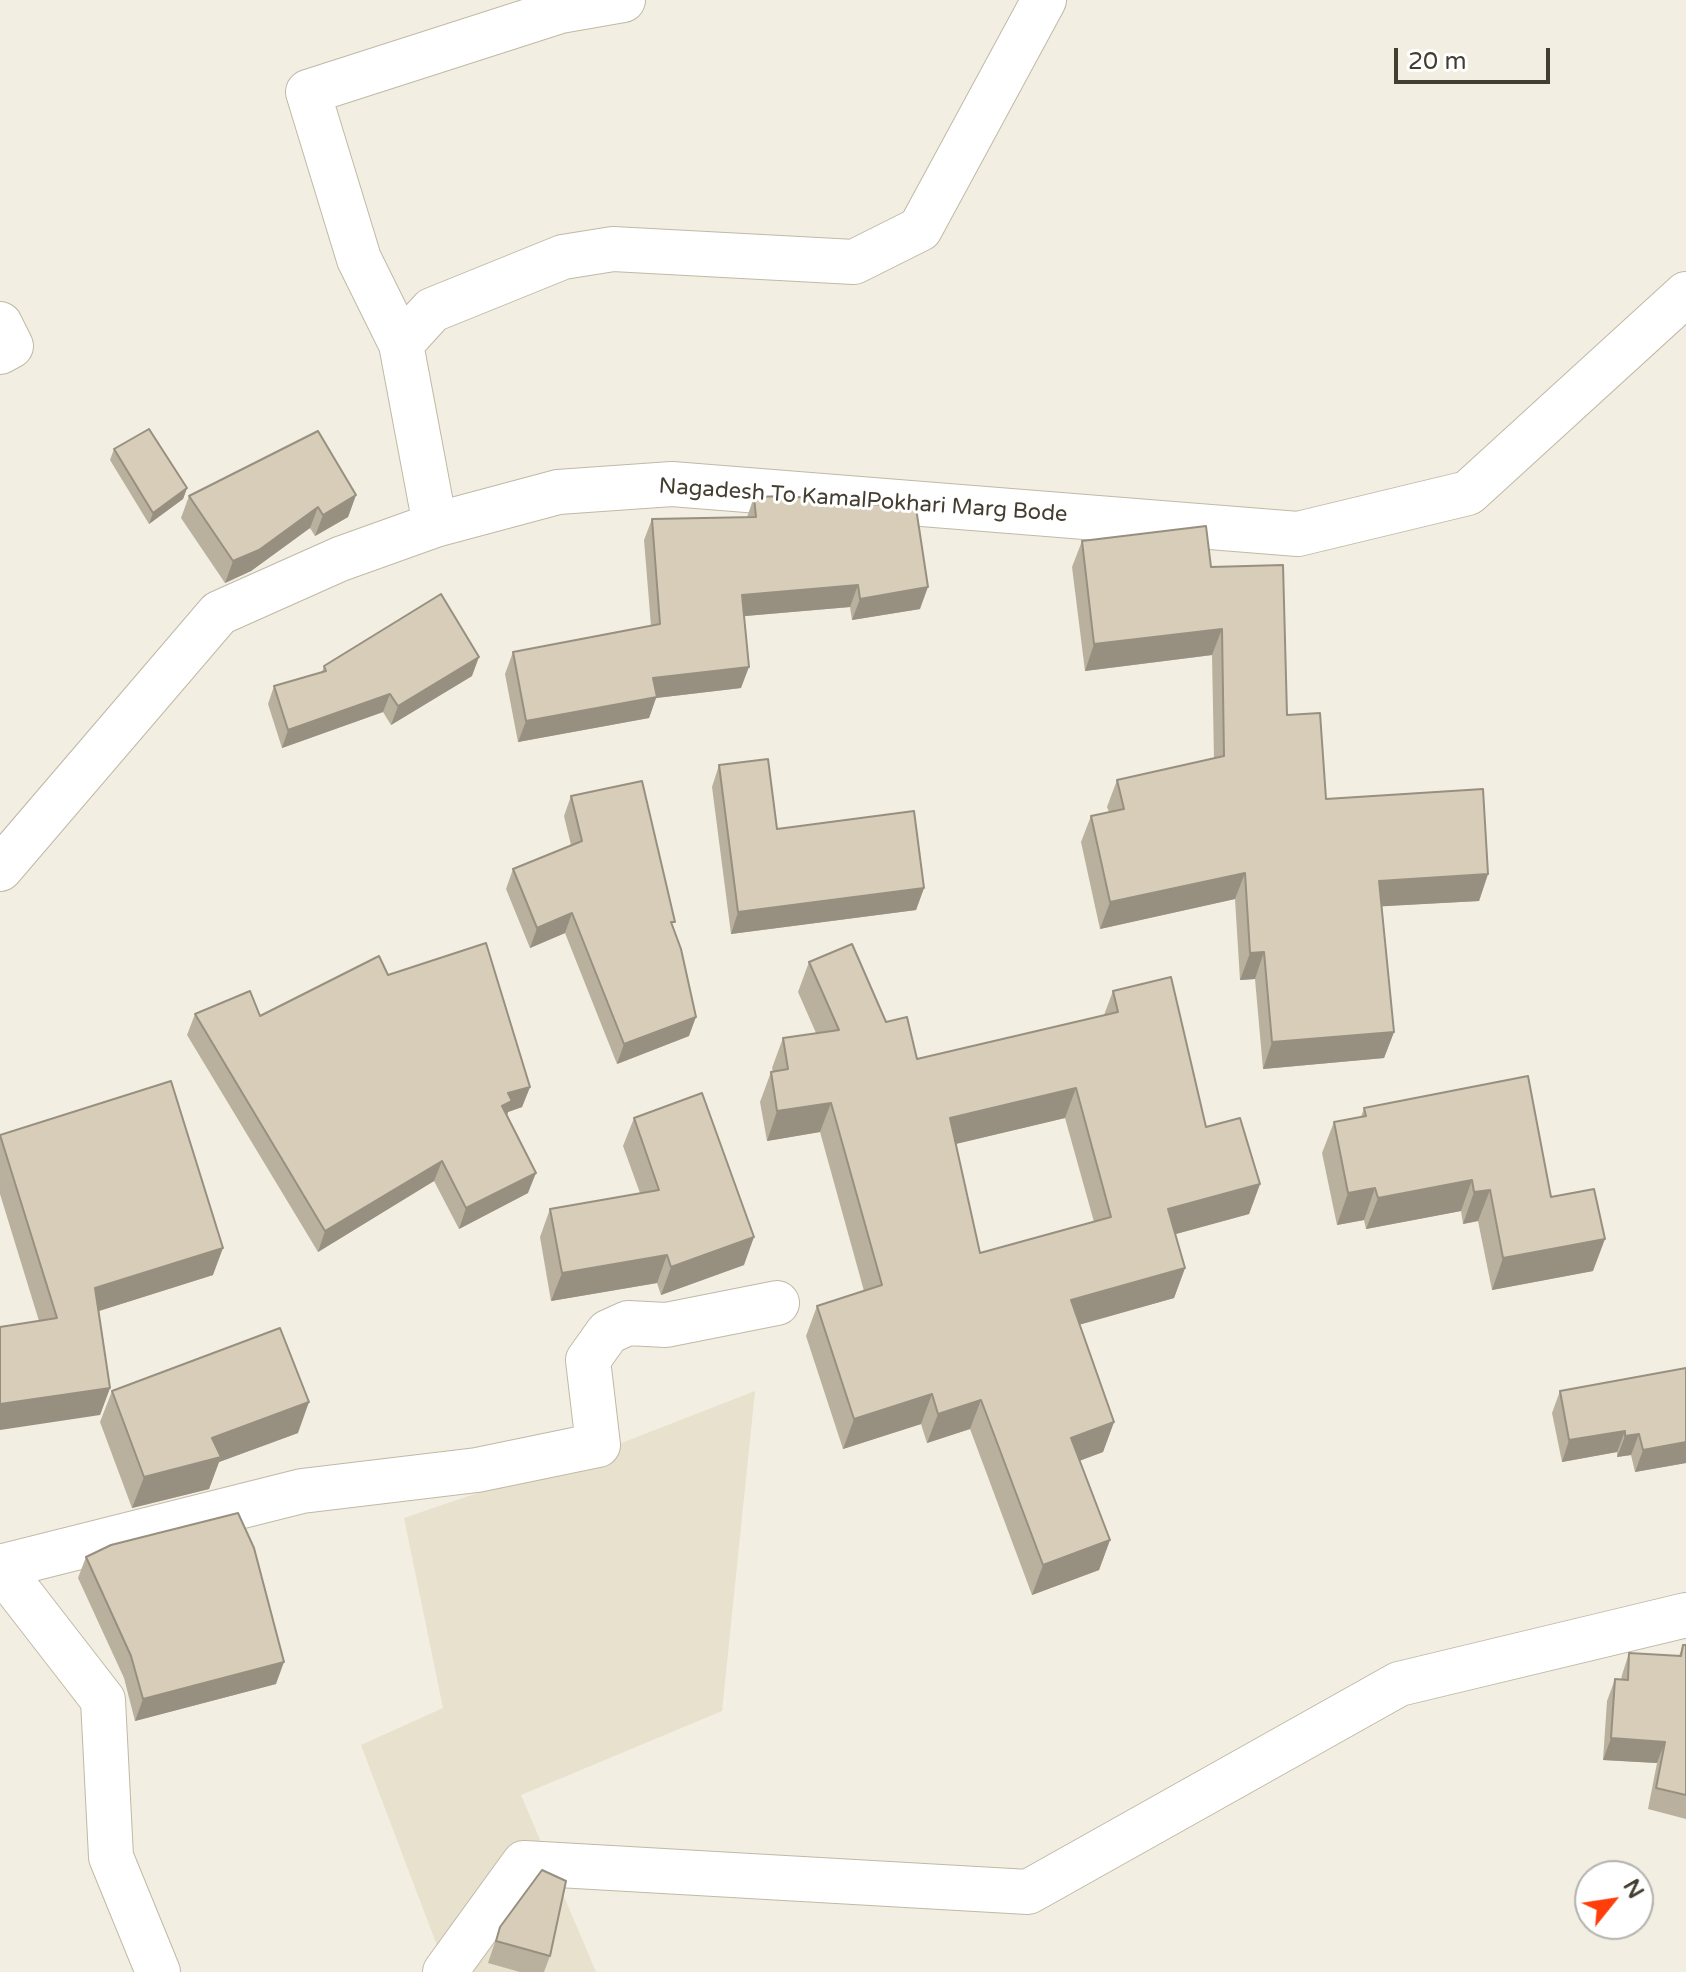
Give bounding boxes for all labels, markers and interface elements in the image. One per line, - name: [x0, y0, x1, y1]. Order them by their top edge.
- scale bar: [1398, 32, 1554, 82]
- text: 20 m: [1408, 47, 1466, 76]
- street label: Nagadesh To KamalPokhari Marg Bode: [658, 474, 1068, 528]
- north arrow: [1574, 1860, 1654, 1940]
- text: N: [1617, 1875, 1649, 1903]

